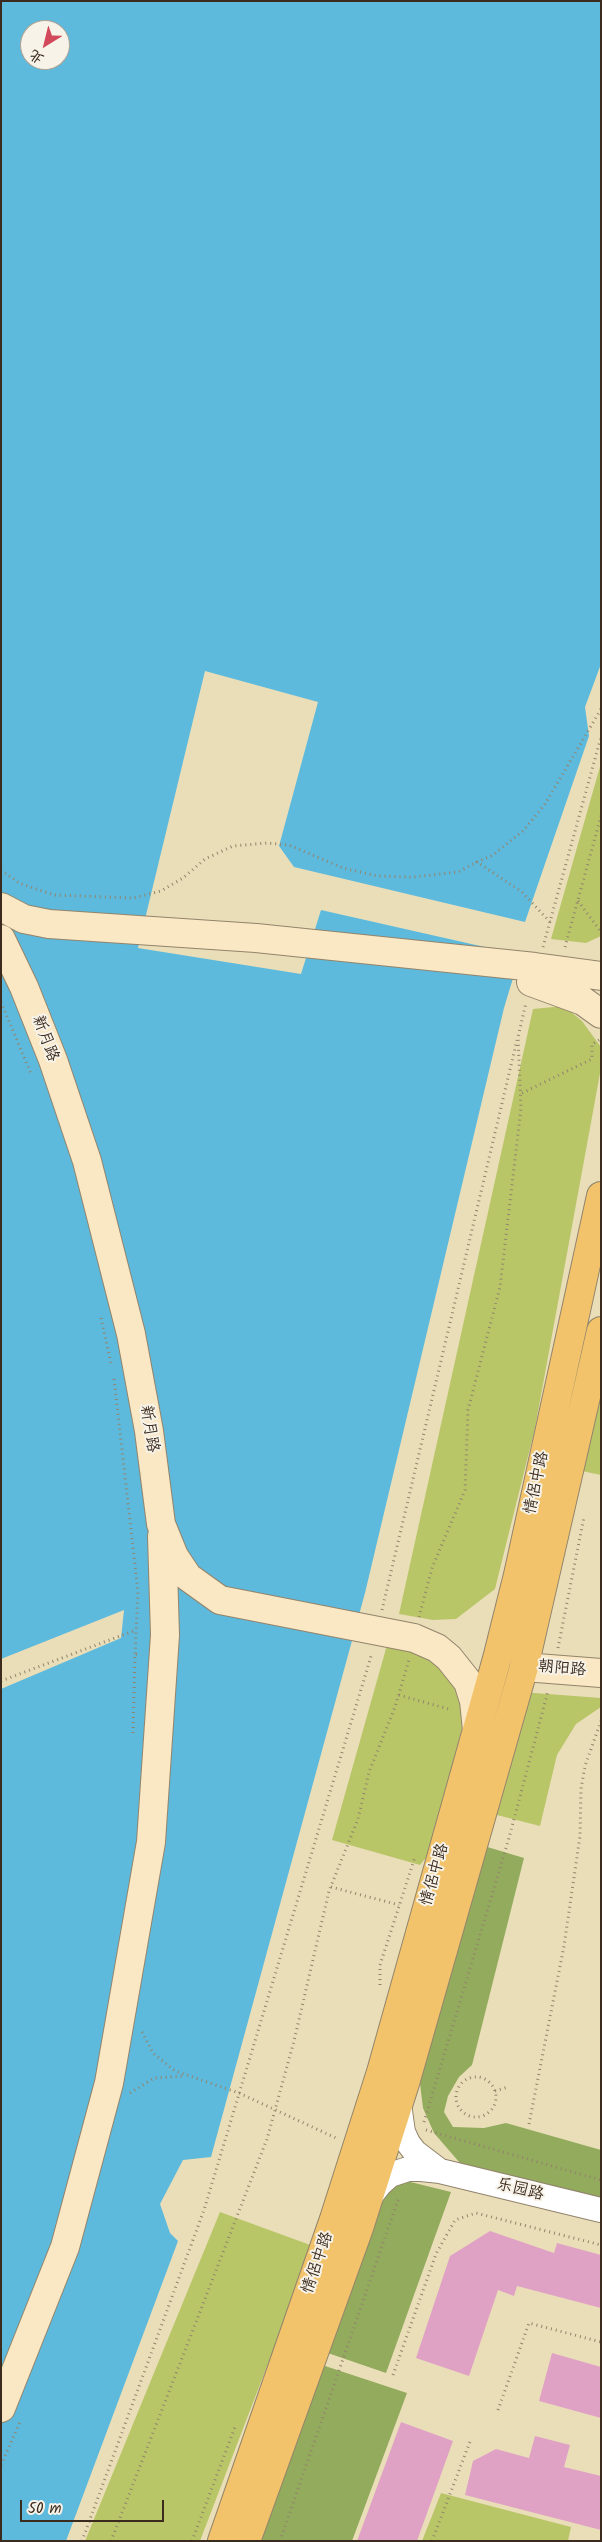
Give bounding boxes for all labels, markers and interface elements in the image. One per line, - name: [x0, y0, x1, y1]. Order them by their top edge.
- north arrow: [20, 20, 70, 70]
- text: 北: [25, 43, 49, 69]
- street label: 新月路: [26, 1013, 62, 1065]
- street label: 新月路: [135, 1404, 161, 1454]
- street label: 情侶中路: [522, 1450, 554, 1516]
- street label: 朝阳路: [537, 1658, 587, 1682]
- street label: 情侶中路: [418, 1842, 454, 1908]
- street label: 乐园路: [494, 2176, 546, 2206]
- street label: 情侶中路: [300, 2230, 338, 2296]
- scale bar: [22, 2490, 166, 2522]
- text: 50 m: [28, 2497, 62, 2521]

